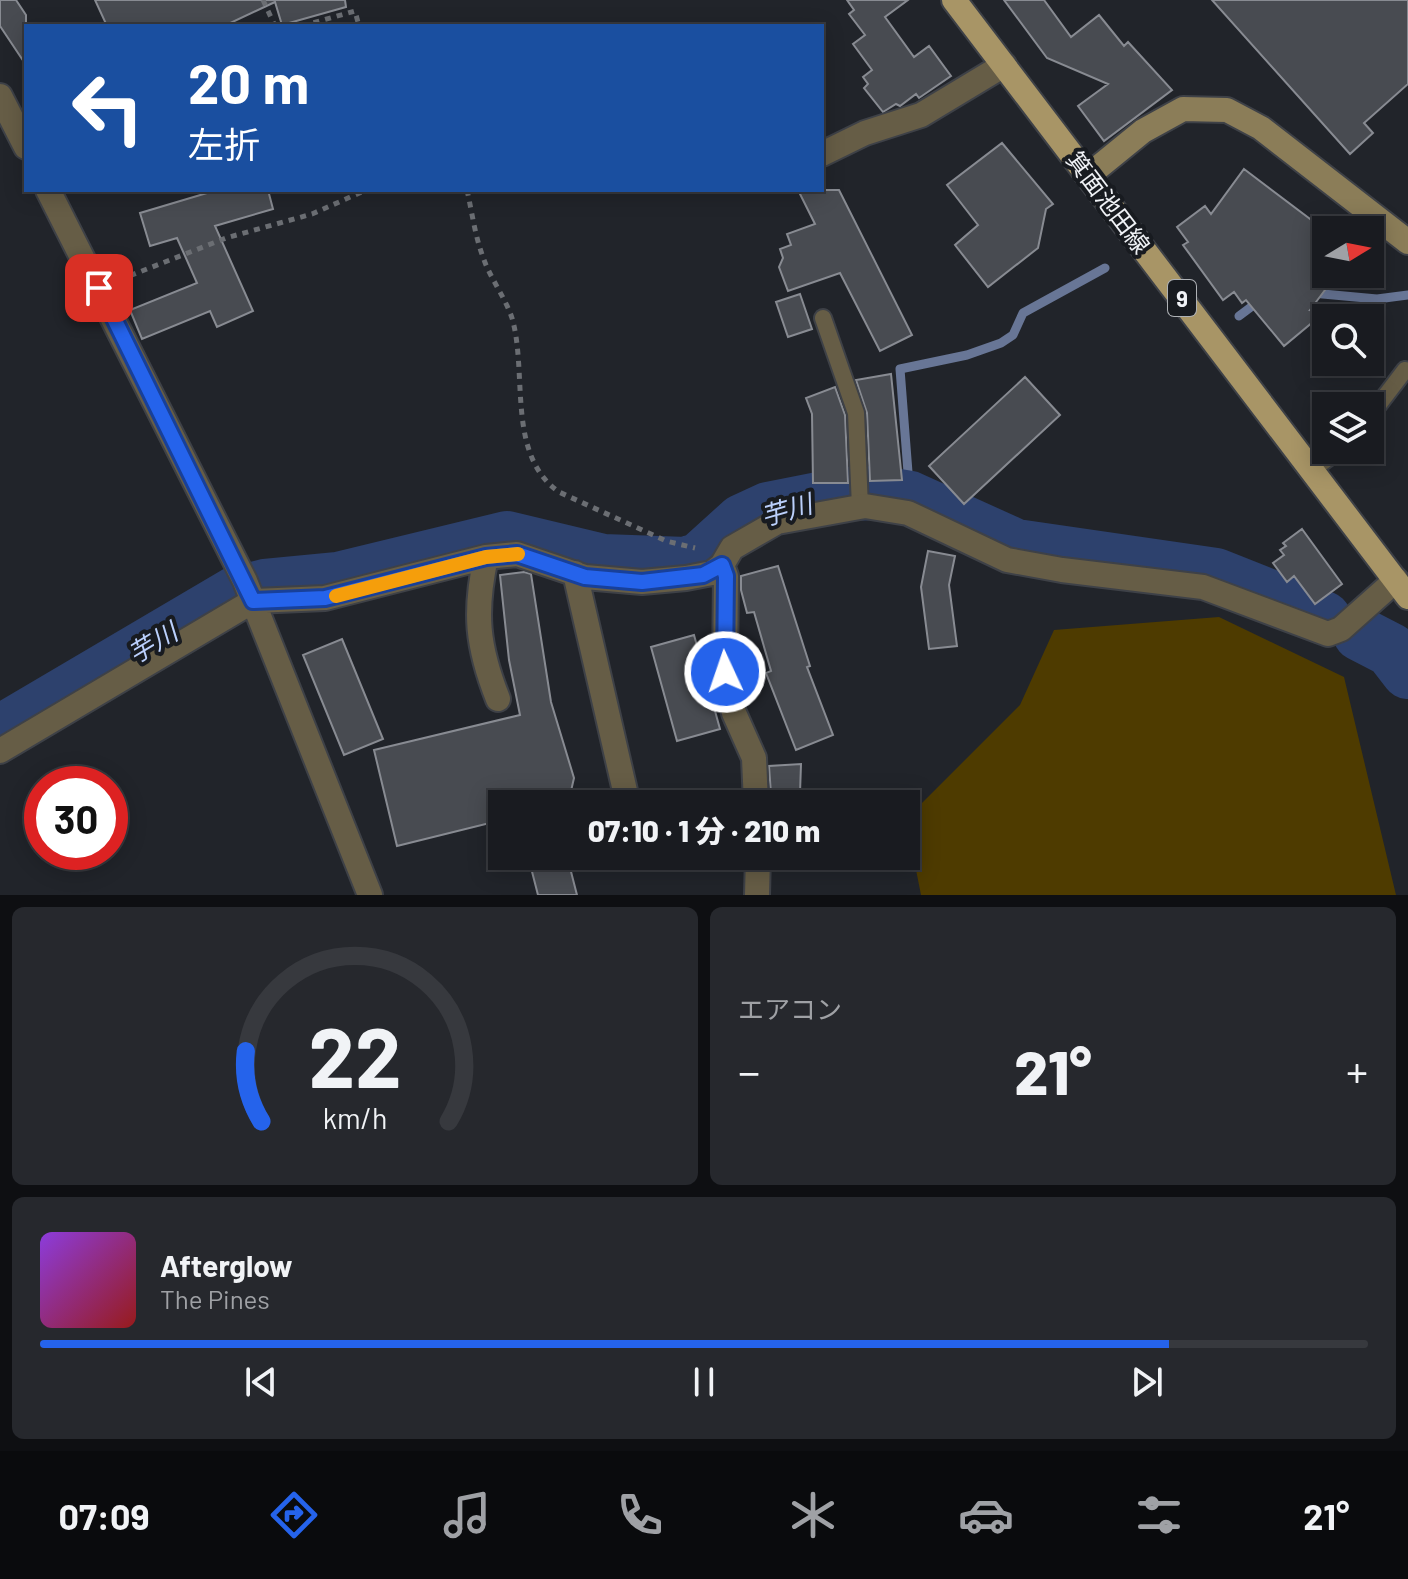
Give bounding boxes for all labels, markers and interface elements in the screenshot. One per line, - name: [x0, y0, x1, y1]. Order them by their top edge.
- text: 20 m: [188, 48, 309, 115]
- icon: left: [56, 56, 160, 160]
- text: 左折: [188, 122, 260, 165]
- street label: 箕面池田線: [1061, 145, 1157, 259]
- north arrow: [1312, 216, 1384, 288]
- map controls: [1312, 216, 1384, 464]
- pin: [65, 254, 133, 322]
- icon: arrive: [77, 266, 121, 310]
- road number: 9: [1168, 280, 1196, 316]
- button: search: [1312, 304, 1384, 376]
- button: layers: [1312, 392, 1384, 464]
- water label: 芋川: [757, 486, 818, 531]
- water label: 芋川: [122, 614, 185, 669]
- position arrow: [683, 630, 767, 714]
- speed limit sign: 30: [24, 766, 128, 870]
- text: 07:10 · 1 分 · 210 m: [588, 812, 820, 848]
- text: エアコン: [738, 993, 842, 1024]
- text: 22: [308, 1005, 402, 1105]
- text: 21°: [1014, 1035, 1092, 1107]
- text: −: [738, 1044, 760, 1097]
- text: +: [1346, 1044, 1368, 1097]
- text: km/h: [323, 1100, 387, 1135]
- text: Afterglow: [160, 1247, 293, 1283]
- text: The Pines: [160, 1283, 270, 1314]
- icon: previous: [239, 1360, 283, 1404]
- icon: pause: [682, 1360, 726, 1404]
- icon: next: [1125, 1360, 1169, 1404]
- icon: directions: [266, 1487, 322, 1543]
- icon: music: [439, 1487, 495, 1543]
- icon: phone: [612, 1487, 668, 1543]
- icon: climate: [785, 1487, 841, 1543]
- icon: car: [958, 1487, 1014, 1543]
- icon: filters: [1131, 1487, 1187, 1543]
- text: 07:09: [58, 1494, 150, 1537]
- text: 21°: [1303, 1494, 1350, 1537]

